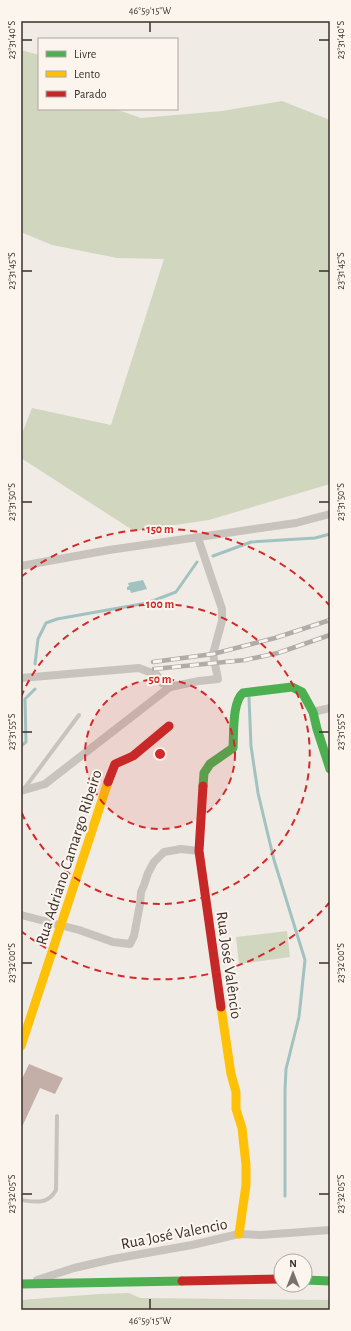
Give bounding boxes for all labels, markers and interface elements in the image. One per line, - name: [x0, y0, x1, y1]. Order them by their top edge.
- text: 46°59'15"W: [129, 6, 171, 16]
- text: 23°31'40"S: [7, 21, 17, 59]
- text: 23°31'40"S: [336, 21, 346, 59]
- legend: [38, 38, 178, 110]
- text: Livre: [74, 48, 96, 60]
- text: Lento: [74, 68, 100, 80]
- text: Parado: [74, 88, 107, 100]
- text: 23°31'45"S: [7, 252, 17, 290]
- text: 23°31'45"S: [336, 252, 346, 290]
- text: 23°31'50"S: [7, 483, 17, 521]
- text: 23°31'50"S: [336, 483, 346, 521]
- text: 150 m: [146, 523, 174, 535]
- text: 100 m: [146, 598, 174, 610]
- text: 50 m: [149, 673, 172, 685]
- text: 23°31'55"S: [7, 713, 17, 750]
- text: 23°31'55"S: [336, 713, 346, 750]
- centre of rings: [153, 747, 167, 761]
- street label: Rua Adriano Camargo Ribeiro: [33, 768, 105, 947]
- street label: Rua José Valêncio: [214, 910, 244, 1020]
- text: 23°32'00"S: [7, 943, 17, 983]
- text: 23°32'00"S: [336, 943, 346, 983]
- text: 23°32'05"S: [7, 1174, 17, 1213]
- text: 23°32'05"S: [336, 1174, 346, 1213]
- street label: Rua José Valencio: [120, 1216, 229, 1252]
- north arrow: [273, 1253, 313, 1293]
- text: N: [289, 1258, 297, 1269]
- text: 46°59'15"W: [129, 1316, 171, 1326]

